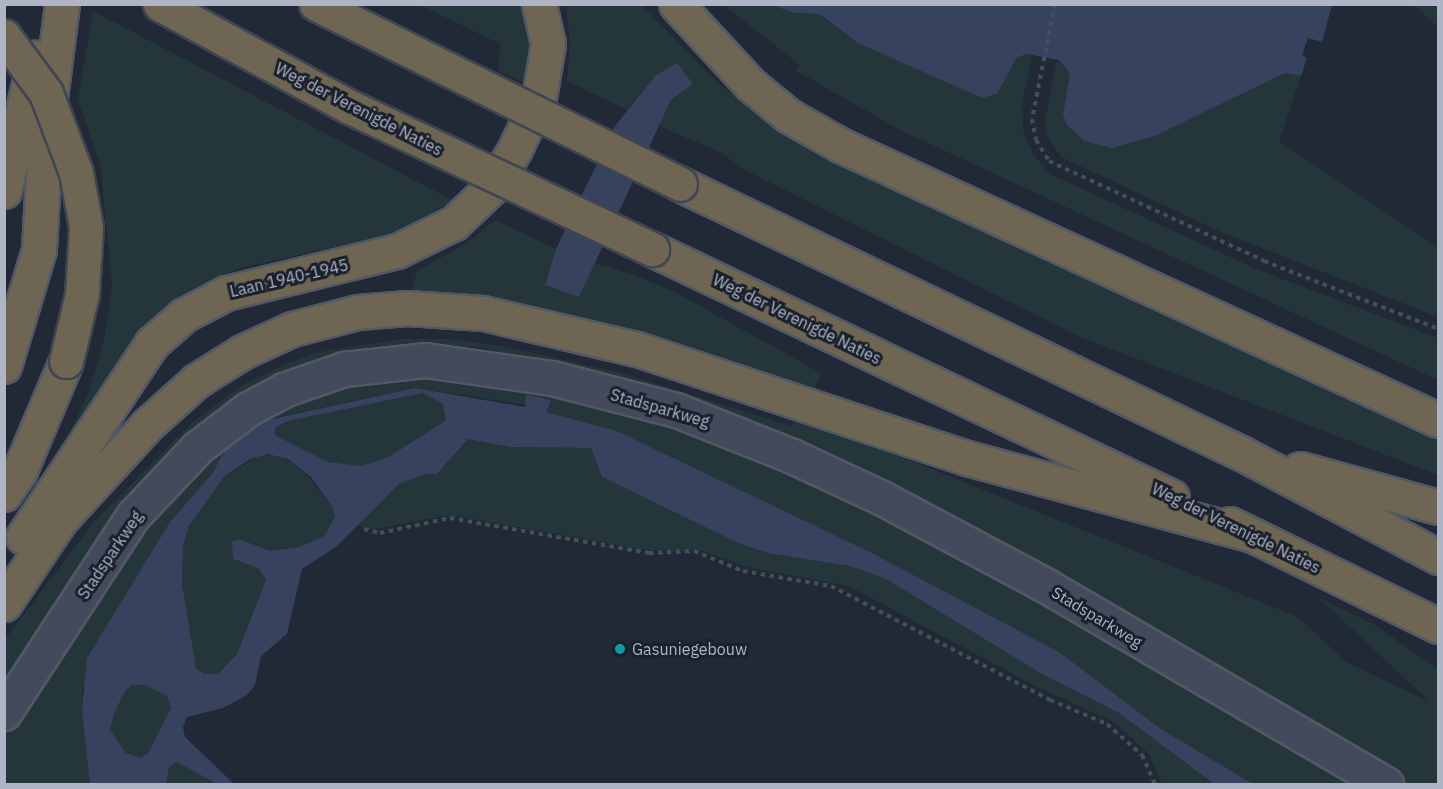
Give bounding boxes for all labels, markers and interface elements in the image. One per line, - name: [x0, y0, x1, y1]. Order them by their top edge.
- street label: Weg der Verenigde Naties: [272, 59, 446, 159]
- street label: Laan 1940-1945: [228, 255, 350, 301]
- street label: Weg der Verenigde Naties: [710, 270, 884, 368]
- street label: Stadsparkweg: [608, 385, 712, 431]
- street label: Weg der Verenigde Naties: [1149, 479, 1323, 577]
- street label: Stadsparkweg: [73, 507, 147, 603]
- street label: Stadsparkweg: [1048, 582, 1146, 652]
- place label: Gasuniegebouw: [632, 639, 747, 659]
- marker: Gasuniegebouw: [613, 642, 627, 656]

